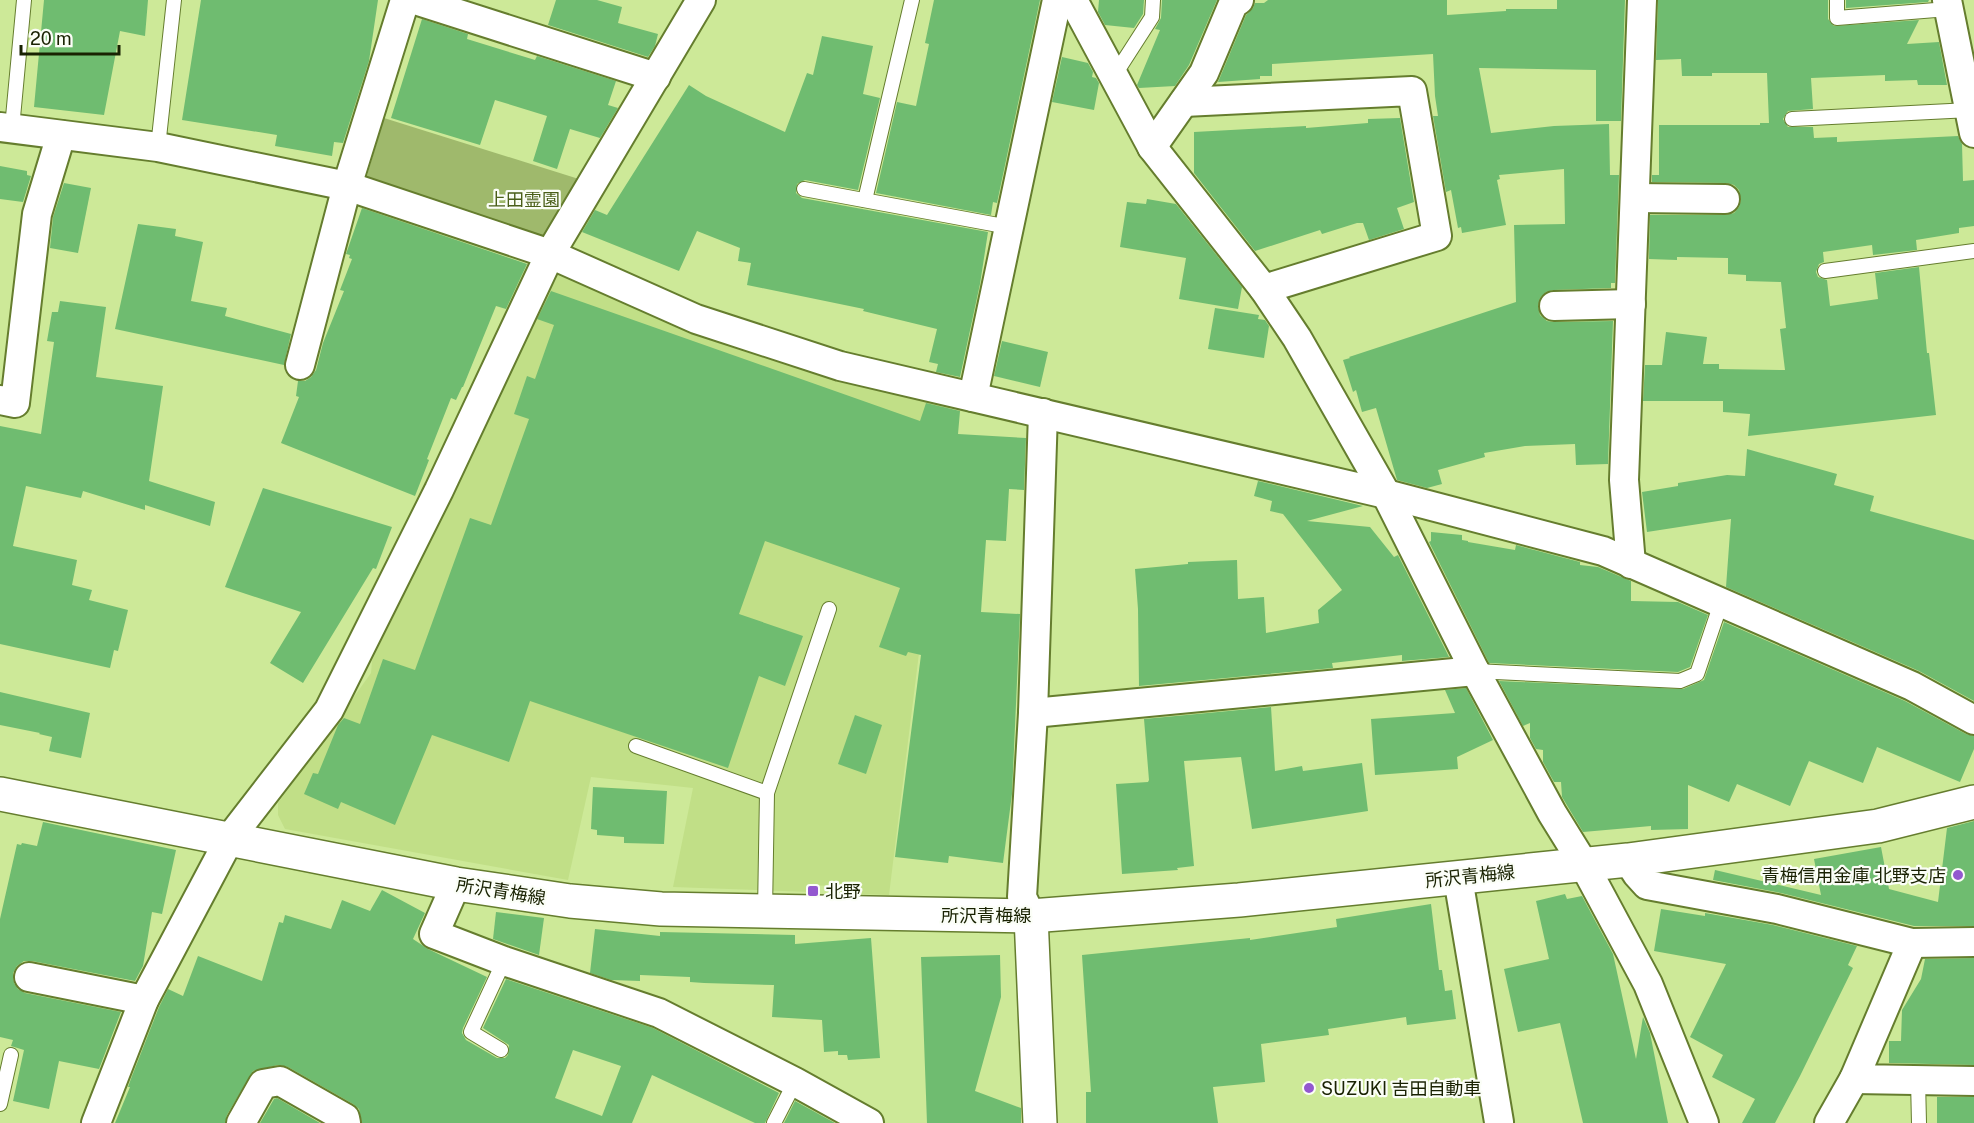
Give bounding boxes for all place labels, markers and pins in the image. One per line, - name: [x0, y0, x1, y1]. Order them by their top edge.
- place label: 青梅信用金庫 北野支店: [1762, 865, 1946, 886]
- marker: 青梅信用金庫 北野支店: [1951, 868, 1965, 882]
- place label: 北野: [825, 881, 861, 902]
- marker: 北野: [806, 884, 820, 898]
- place label: SUZUKI 吉田自動車: [1321, 1078, 1482, 1099]
- marker: SUZUKI 吉田自動車: [1302, 1081, 1316, 1095]

